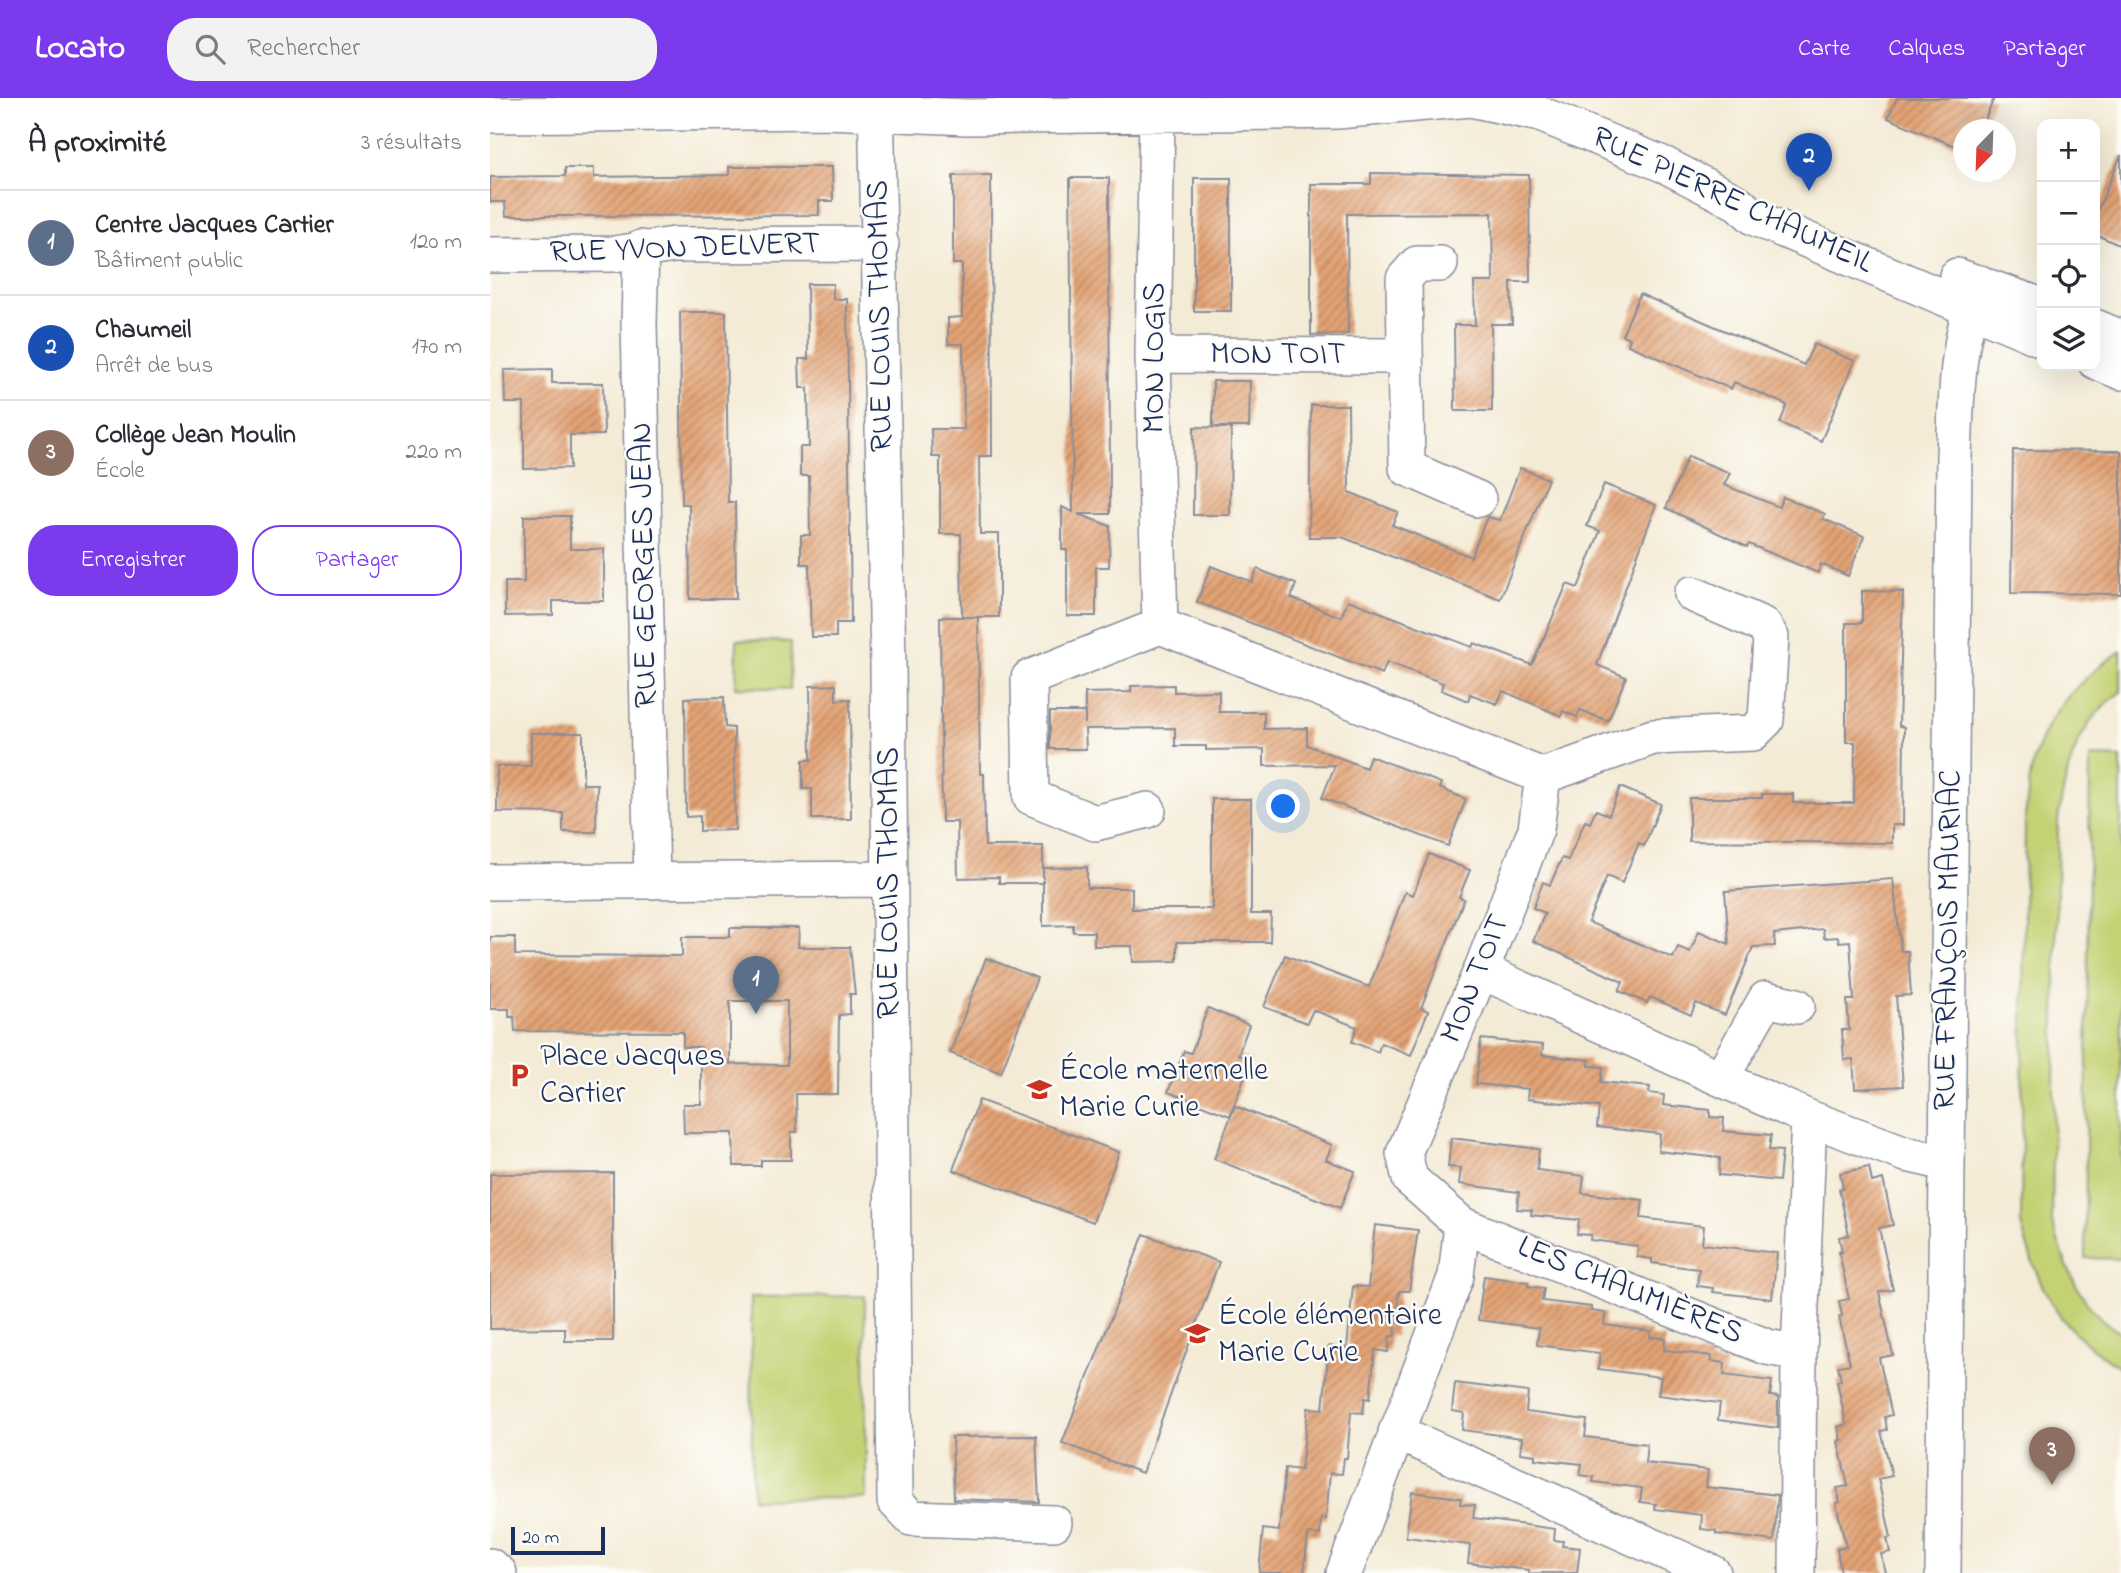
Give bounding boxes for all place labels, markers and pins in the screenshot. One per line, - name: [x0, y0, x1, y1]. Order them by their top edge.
- pin: 2: [1786, 133, 1832, 191]
- pin: 1: [733, 956, 779, 1014]
- place label: Place Jacques Cartier: [540, 1034, 725, 1118]
- place label: École maternelle Marie Curie: [1059, 1048, 1269, 1132]
- parking icon: Place Jacques Cartier: [506, 1061, 534, 1089]
- school or university icon: École maternelle Marie Curie: [1025, 1075, 1053, 1103]
- place label: École élémentaire Marie Curie: [1218, 1293, 1443, 1377]
- school or university icon: École élémentaire Marie Curie: [1184, 1320, 1212, 1348]
- pin: 3: [2029, 1427, 2075, 1485]

